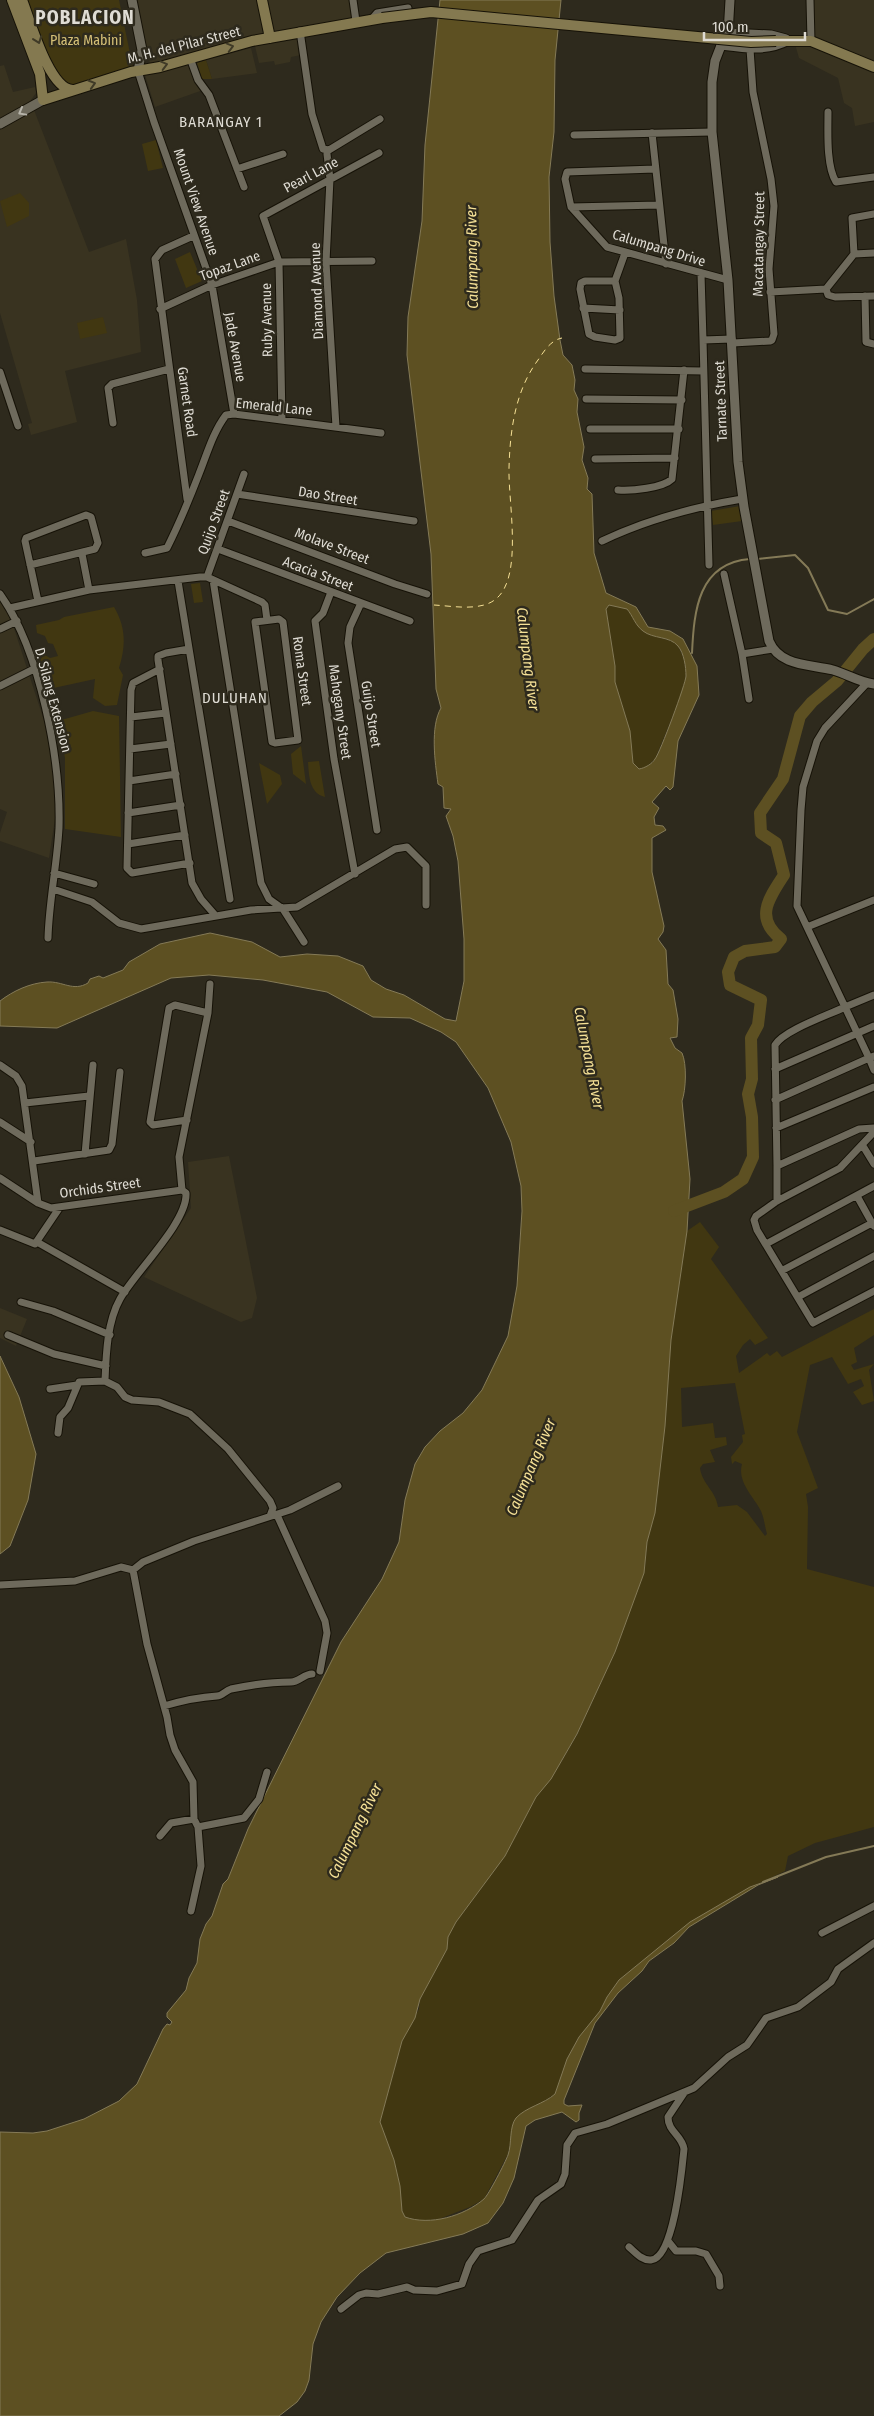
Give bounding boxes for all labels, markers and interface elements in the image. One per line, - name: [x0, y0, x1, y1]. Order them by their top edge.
- district label: POBLACION: [35, 6, 135, 29]
- scale bar: [704, 10, 805, 42]
- text: 100 m: [712, 18, 749, 36]
- street label: M. H. del Pilar Street: [126, 23, 243, 67]
- park label: Plaza Mabini: [50, 32, 122, 49]
- one-way arrow: [32, 35, 42, 43]
- one-way arrow: [225, 43, 233, 53]
- one-way arrow: [160, 61, 168, 71]
- one-way arrow: [87, 79, 95, 89]
- one-way arrow: [18, 106, 27, 116]
- district label: BARANGAY 1: [179, 113, 263, 131]
- street label: Mount View Avenue: [170, 146, 222, 258]
- street label: Pearl Lane: [281, 153, 341, 197]
- street label: Macatangay Street: [750, 191, 768, 297]
- water label: Calumpang River: [462, 204, 482, 309]
- street label: Calumpang Drive: [610, 226, 708, 270]
- street label: Diamond Avenue: [307, 242, 327, 340]
- street label: Topaz Lane: [197, 247, 263, 285]
- street label: Ruby Avenue: [258, 283, 276, 357]
- street label: Jade Avenue: [221, 311, 250, 383]
- street label: Tarnate Street: [711, 360, 731, 442]
- street label: Garnet Road: [174, 366, 200, 438]
- street label: Emerald Lane: [235, 395, 313, 419]
- street label: Dao Street: [297, 483, 359, 509]
- street label: Quijo Street: [194, 487, 234, 557]
- street label: Molave Street: [292, 524, 372, 568]
- street label: Acacia Street: [280, 553, 356, 595]
- water label: Calumpang River: [513, 606, 543, 712]
- street label: Roma Street: [289, 635, 315, 707]
- street label: D. Silang Extension: [31, 646, 75, 754]
- street label: Mahogany Street: [325, 663, 355, 761]
- street label: Guijo Street: [357, 679, 385, 749]
- district label: DULUHAN: [202, 689, 268, 707]
- water label: Calumpang River: [570, 1005, 608, 1111]
- street label: Orchids Street: [59, 1174, 142, 1202]
- water label: Calumpang River: [502, 1415, 560, 1518]
- water label: Calumpang River: [324, 1780, 386, 1882]

